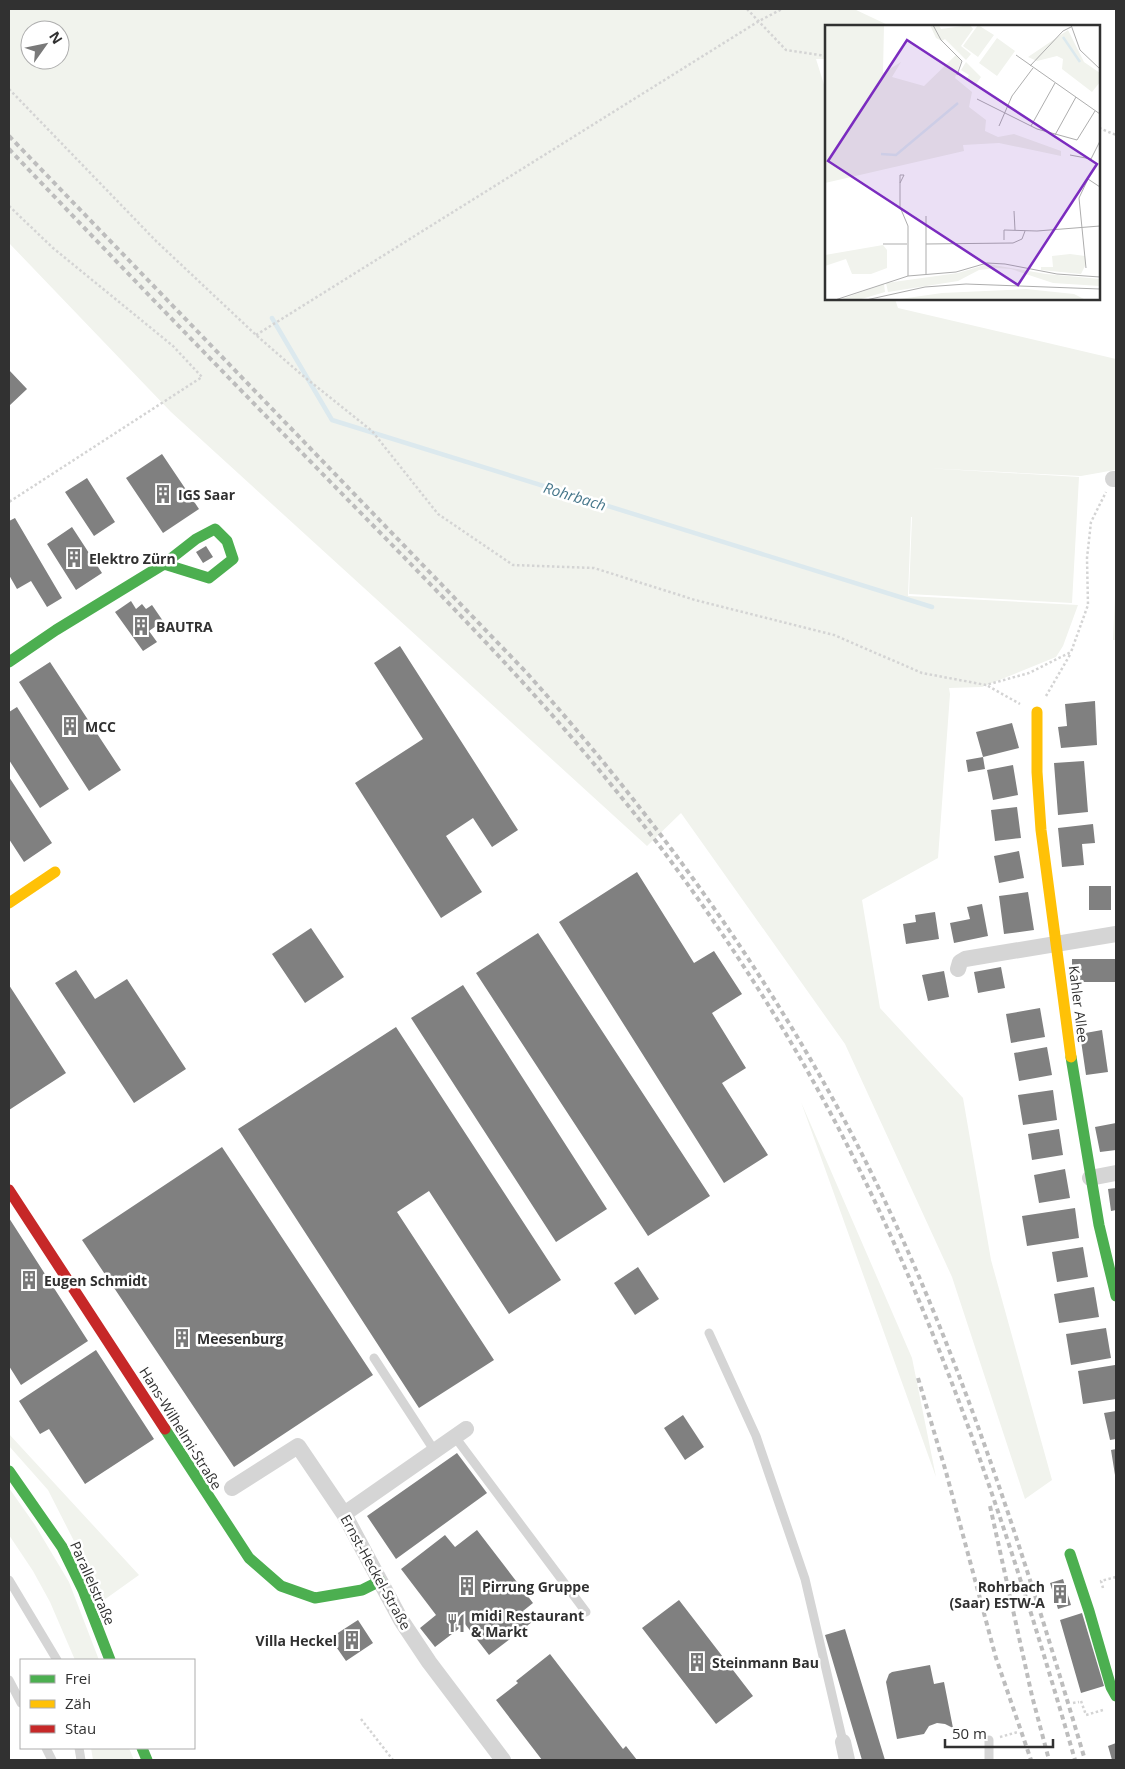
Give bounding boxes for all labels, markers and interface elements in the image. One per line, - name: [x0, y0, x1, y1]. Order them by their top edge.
- north arrow: [20, 20, 70, 70]
- inset map: [825, 25, 1100, 300]
- text: N: [45, 28, 67, 48]
- water label: Rohrbach: [541, 477, 609, 515]
- building icon: IGS Saar: [152, 483, 174, 505]
- place label: IGS Saar: [178, 485, 236, 504]
- building icon: Elektro Zürn: [63, 547, 85, 569]
- place label: Elektro Zürn: [89, 549, 176, 568]
- building icon: BAUTRA: [130, 615, 152, 637]
- place label: BAUTRA: [156, 617, 213, 636]
- building icon: MCC: [59, 715, 81, 737]
- place label: MCC: [85, 717, 116, 736]
- street label: Kahler Allee: [1065, 964, 1093, 1044]
- building icon: Eugen Schmidt: [18, 1269, 40, 1291]
- place label: Eugen Schmidt: [44, 1271, 147, 1290]
- building icon: Meesenburg: [171, 1327, 193, 1349]
- place label: Meesenburg: [197, 1329, 284, 1348]
- street label: Hans-Wilhelmi-Straße: [135, 1363, 227, 1493]
- street label: Ernst-Heckel-Straße: [336, 1511, 416, 1633]
- street label: Parallelstraße: [66, 1538, 120, 1628]
- building icon: Pirrung Gruppe: [456, 1575, 478, 1597]
- place label: Pirrung Gruppe: [482, 1577, 589, 1596]
- place label: Rohrbach (Saar) ESTW-A: [950, 1577, 1045, 1612]
- building icon: Rohrbach (Saar) ESTW-A: [1049, 1583, 1071, 1605]
- place label: midi Restaurant & Markt: [471, 1606, 584, 1641]
- restaurant icon: midi Restaurant & Markt: [445, 1612, 467, 1634]
- building icon: Villa Heckel: [341, 1629, 363, 1651]
- place label: Villa Heckel: [256, 1631, 337, 1650]
- building icon: Steinmann Bau: [686, 1651, 708, 1673]
- place label: Steinmann Bau: [712, 1653, 819, 1672]
- legend: [20, 1659, 195, 1749]
- text: Frei: [65, 1668, 91, 1688]
- text: Zäh: [65, 1693, 91, 1713]
- scale bar: [945, 1716, 1052, 1748]
- text: Stau: [65, 1718, 96, 1738]
- text: 50 m: [952, 1723, 987, 1743]

